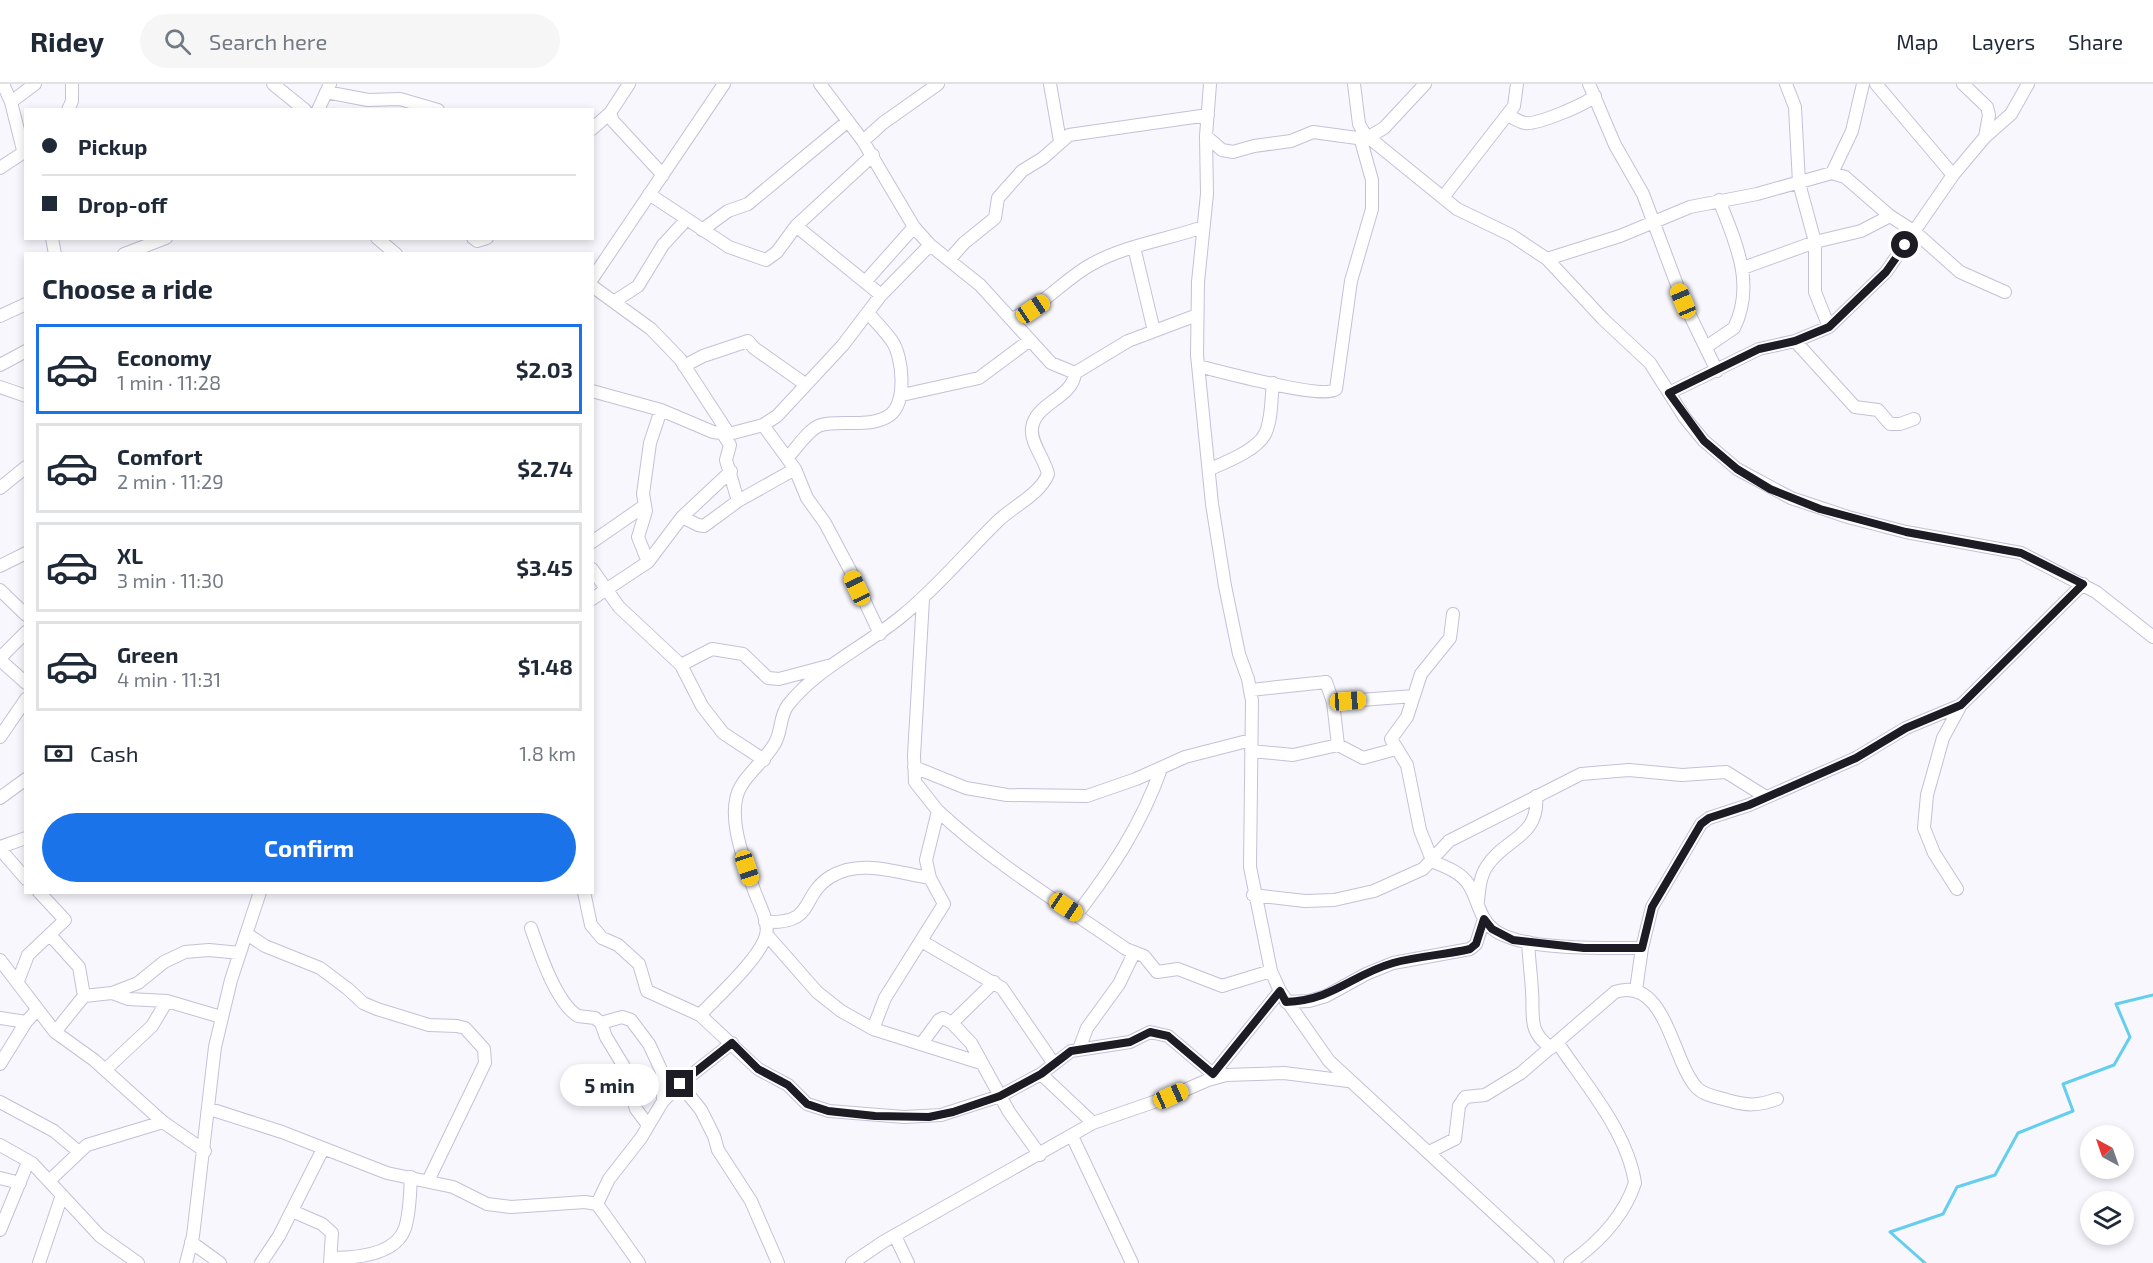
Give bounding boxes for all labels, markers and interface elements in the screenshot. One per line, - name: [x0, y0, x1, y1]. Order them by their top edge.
- search box: [140, 14, 560, 68]
- text: Ridey: [30, 24, 104, 58]
- icon: search: [161, 25, 194, 58]
- text: Search here: [209, 28, 327, 54]
- text: Map: [1896, 29, 1938, 54]
- text: Layers: [1971, 29, 2035, 54]
- text: Share: [2068, 29, 2123, 54]
- text: Pickup: [78, 133, 147, 159]
- text: Drop-off: [78, 191, 167, 217]
- route start: [1891, 231, 1918, 258]
- text: Choose a ride: [42, 272, 213, 304]
- car: [1668, 281, 1698, 321]
- car: [1013, 291, 1053, 327]
- icon: car: [45, 342, 99, 396]
- text: Economy: [117, 344, 212, 370]
- text: $2.03: [516, 356, 573, 382]
- text: 1 min · 11:28: [117, 370, 221, 394]
- icon: car: [45, 441, 99, 495]
- text: Comfort: [117, 443, 202, 469]
- text: $2.74: [517, 455, 573, 481]
- text: 2 min · 11:29: [117, 469, 224, 493]
- icon: car: [45, 540, 99, 594]
- text: XL: [117, 542, 143, 568]
- text: $3.45: [516, 554, 573, 580]
- text: 3 min · 11:30: [117, 568, 224, 592]
- car: [841, 568, 873, 608]
- icon: car: [45, 639, 99, 693]
- text: Green: [117, 641, 179, 667]
- text: $1.48: [518, 653, 573, 679]
- text: 4 min · 11:31: [117, 667, 221, 691]
- car: [1329, 691, 1367, 711]
- icon: cash: [42, 737, 75, 770]
- text: Cash: [90, 740, 139, 766]
- text: 1.8 km: [519, 741, 576, 765]
- button: Confirm: [42, 813, 576, 882]
- car: [733, 848, 761, 888]
- car: [1046, 889, 1086, 925]
- callout: 5 min: [560, 1063, 659, 1105]
- route end: [666, 1070, 693, 1097]
- text: 5 min: [584, 1073, 635, 1097]
- car: [1151, 1080, 1191, 1112]
- north arrow: [2080, 1125, 2134, 1179]
- map controls: [2080, 1125, 2134, 1245]
- button: layers: [2080, 1191, 2134, 1245]

